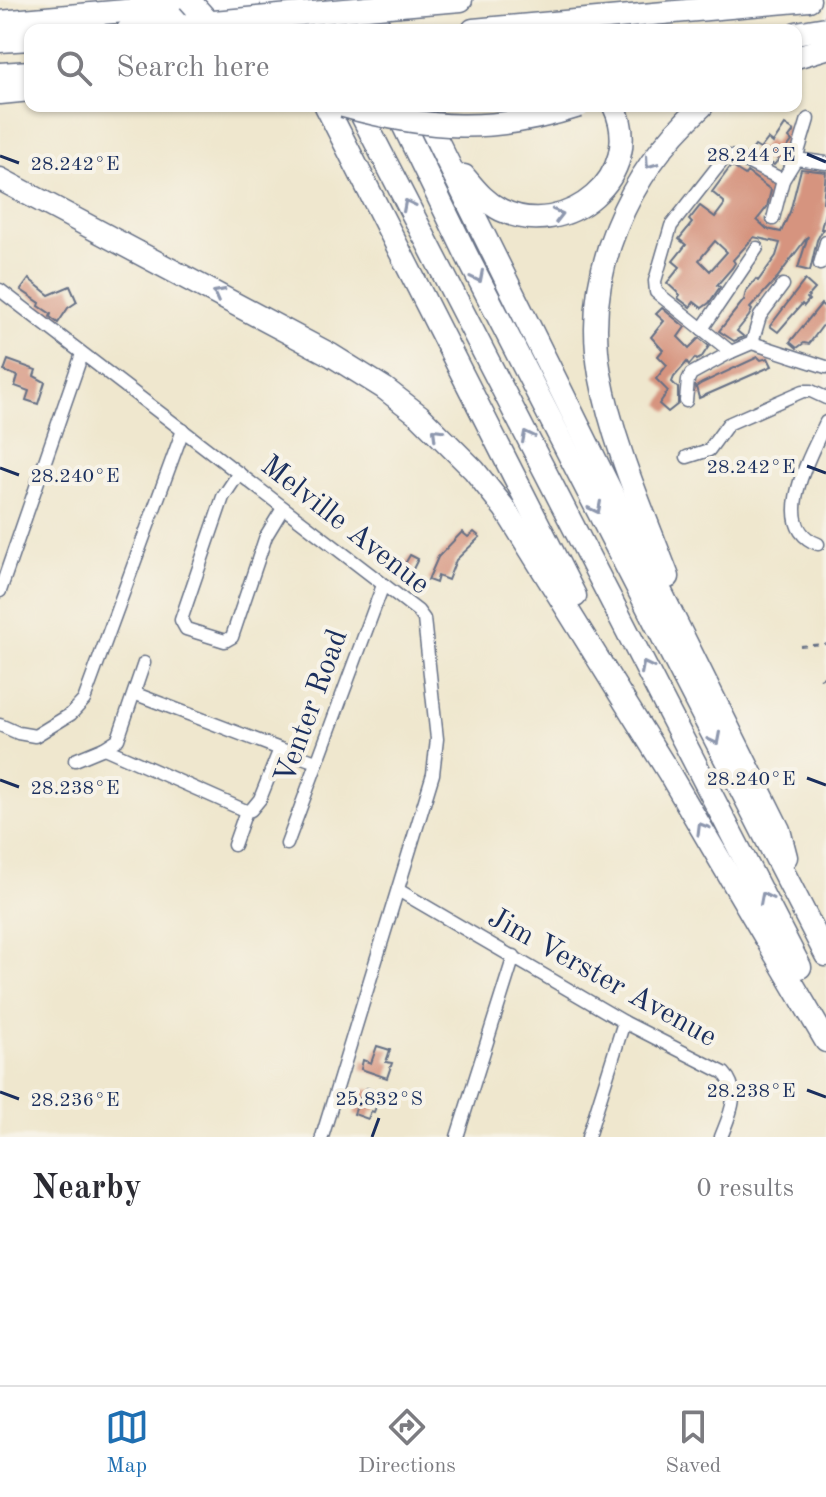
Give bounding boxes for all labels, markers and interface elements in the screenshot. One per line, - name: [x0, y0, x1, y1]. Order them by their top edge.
- search box: [24, 24, 802, 112]
- icon: search: [52, 46, 96, 90]
- text: Search here: [116, 53, 270, 83]
- text: 28.244°E: [707, 146, 796, 166]
- text: 28.242°E: [31, 155, 120, 175]
- one-way arrow: [645, 155, 660, 169]
- one-way arrow: [402, 198, 417, 213]
- one-way arrow: [550, 207, 564, 224]
- one-way arrow: [468, 268, 483, 283]
- one-way arrow: [211, 289, 226, 304]
- one-way arrow: [432, 427, 446, 442]
- one-way arrow: [521, 429, 536, 444]
- street label: Melville Avenue: [255, 451, 435, 600]
- text: 28.242°E: [707, 458, 796, 478]
- text: 28.240°E: [31, 467, 120, 487]
- one-way arrow: [587, 500, 602, 514]
- street label: Venter Road: [270, 625, 354, 788]
- one-way arrow: [640, 661, 655, 676]
- one-way arrow: [705, 731, 720, 746]
- text: 28.240°E: [707, 770, 796, 790]
- text: 28.238°E: [31, 779, 120, 799]
- one-way arrow: [697, 822, 712, 837]
- one-way arrow: [759, 892, 774, 907]
- street label: Jim Verster Avenue: [483, 903, 721, 1053]
- text: 28.238°E: [707, 1082, 796, 1102]
- text: 25.832°S: [335, 1090, 423, 1110]
- text: 28.236°E: [31, 1091, 120, 1111]
- text: Nearby: [32, 1172, 142, 1206]
- text: 0 results: [696, 1176, 794, 1202]
- tab: Map: [105, 1405, 149, 1480]
- tab: Directions: [358, 1405, 456, 1480]
- tab: Saved: [665, 1405, 721, 1480]

